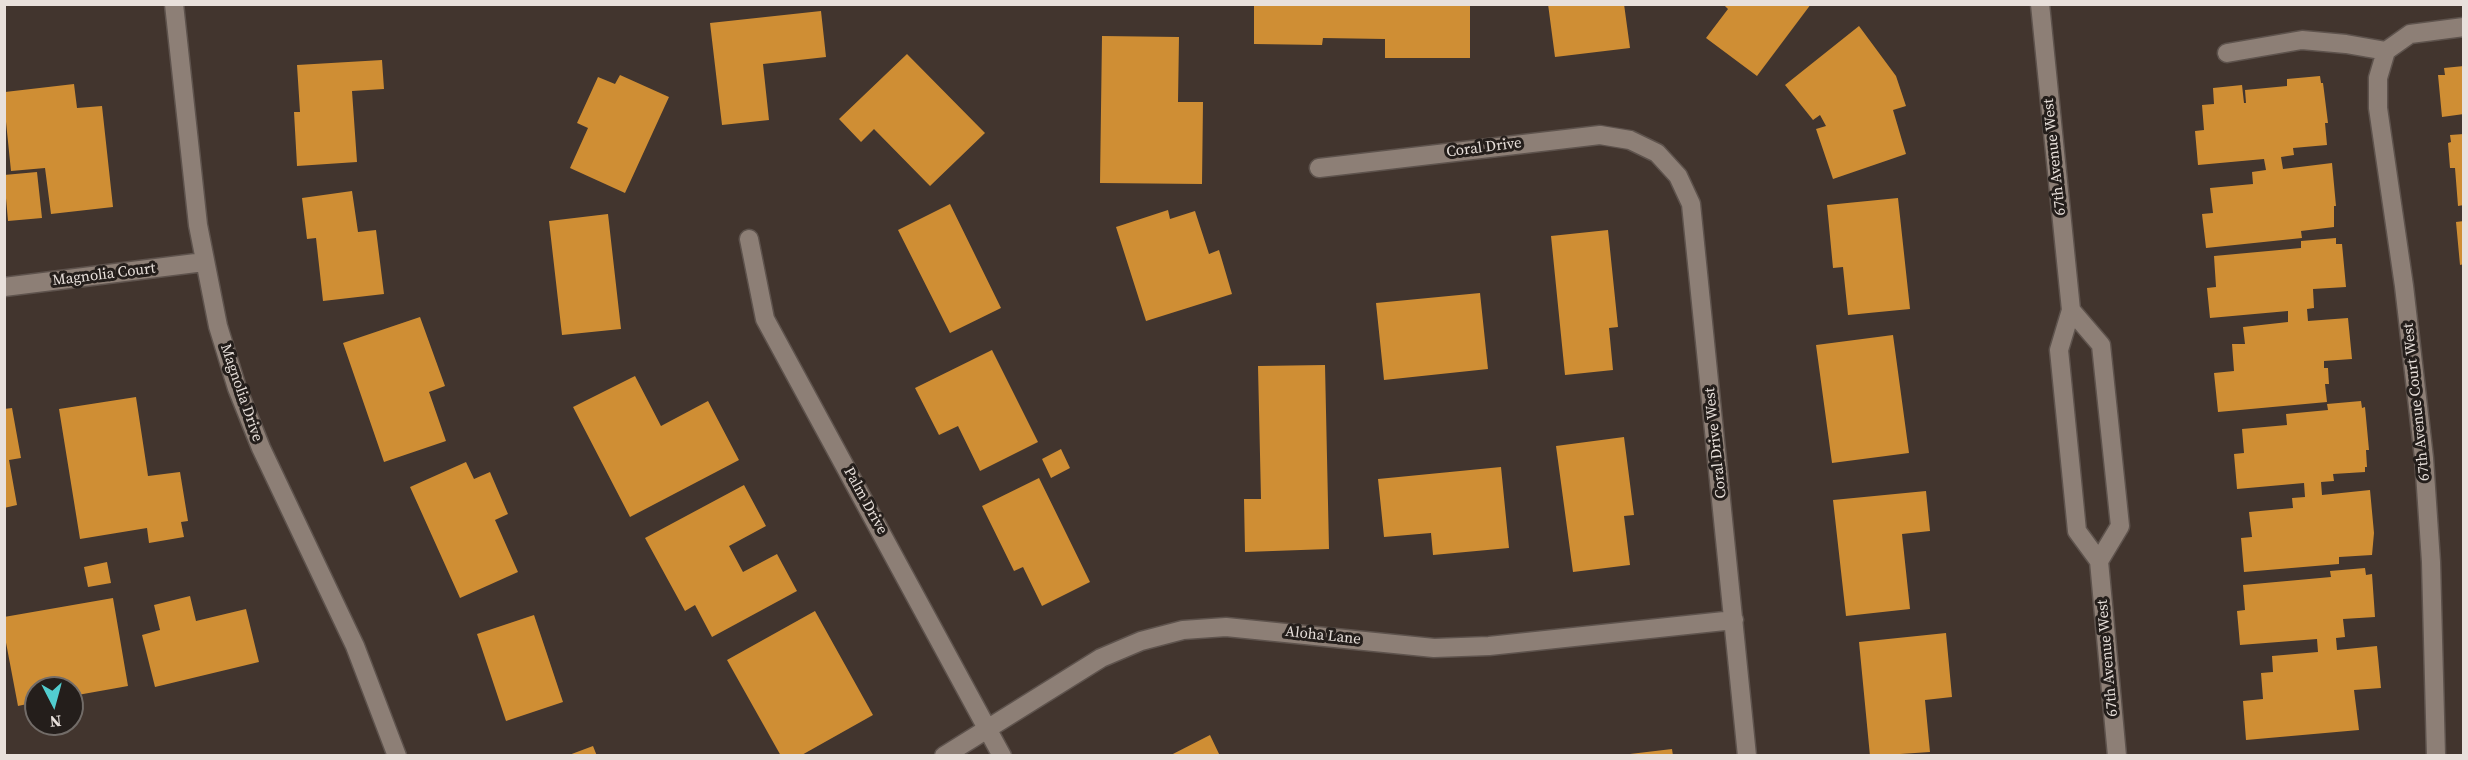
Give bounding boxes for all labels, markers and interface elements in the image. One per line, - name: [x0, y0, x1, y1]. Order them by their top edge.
- street label: 67th Avenue West: [2040, 98, 2070, 216]
- street label: Coral Drive: [1445, 134, 1523, 162]
- street label: Magnolia Court: [52, 260, 156, 290]
- street label: 67th Avenue Court West: [2400, 322, 2434, 482]
- street label: Magnolia Drive: [216, 342, 266, 444]
- street label: Coral Drive West: [1701, 387, 1731, 499]
- street label: Palm Drive: [839, 464, 891, 538]
- street label: 67th Avenue West: [2094, 599, 2122, 717]
- street label: Aloha Lane: [1284, 623, 1362, 649]
- north arrow: [24, 676, 84, 736]
- text: N: [49, 710, 63, 733]

